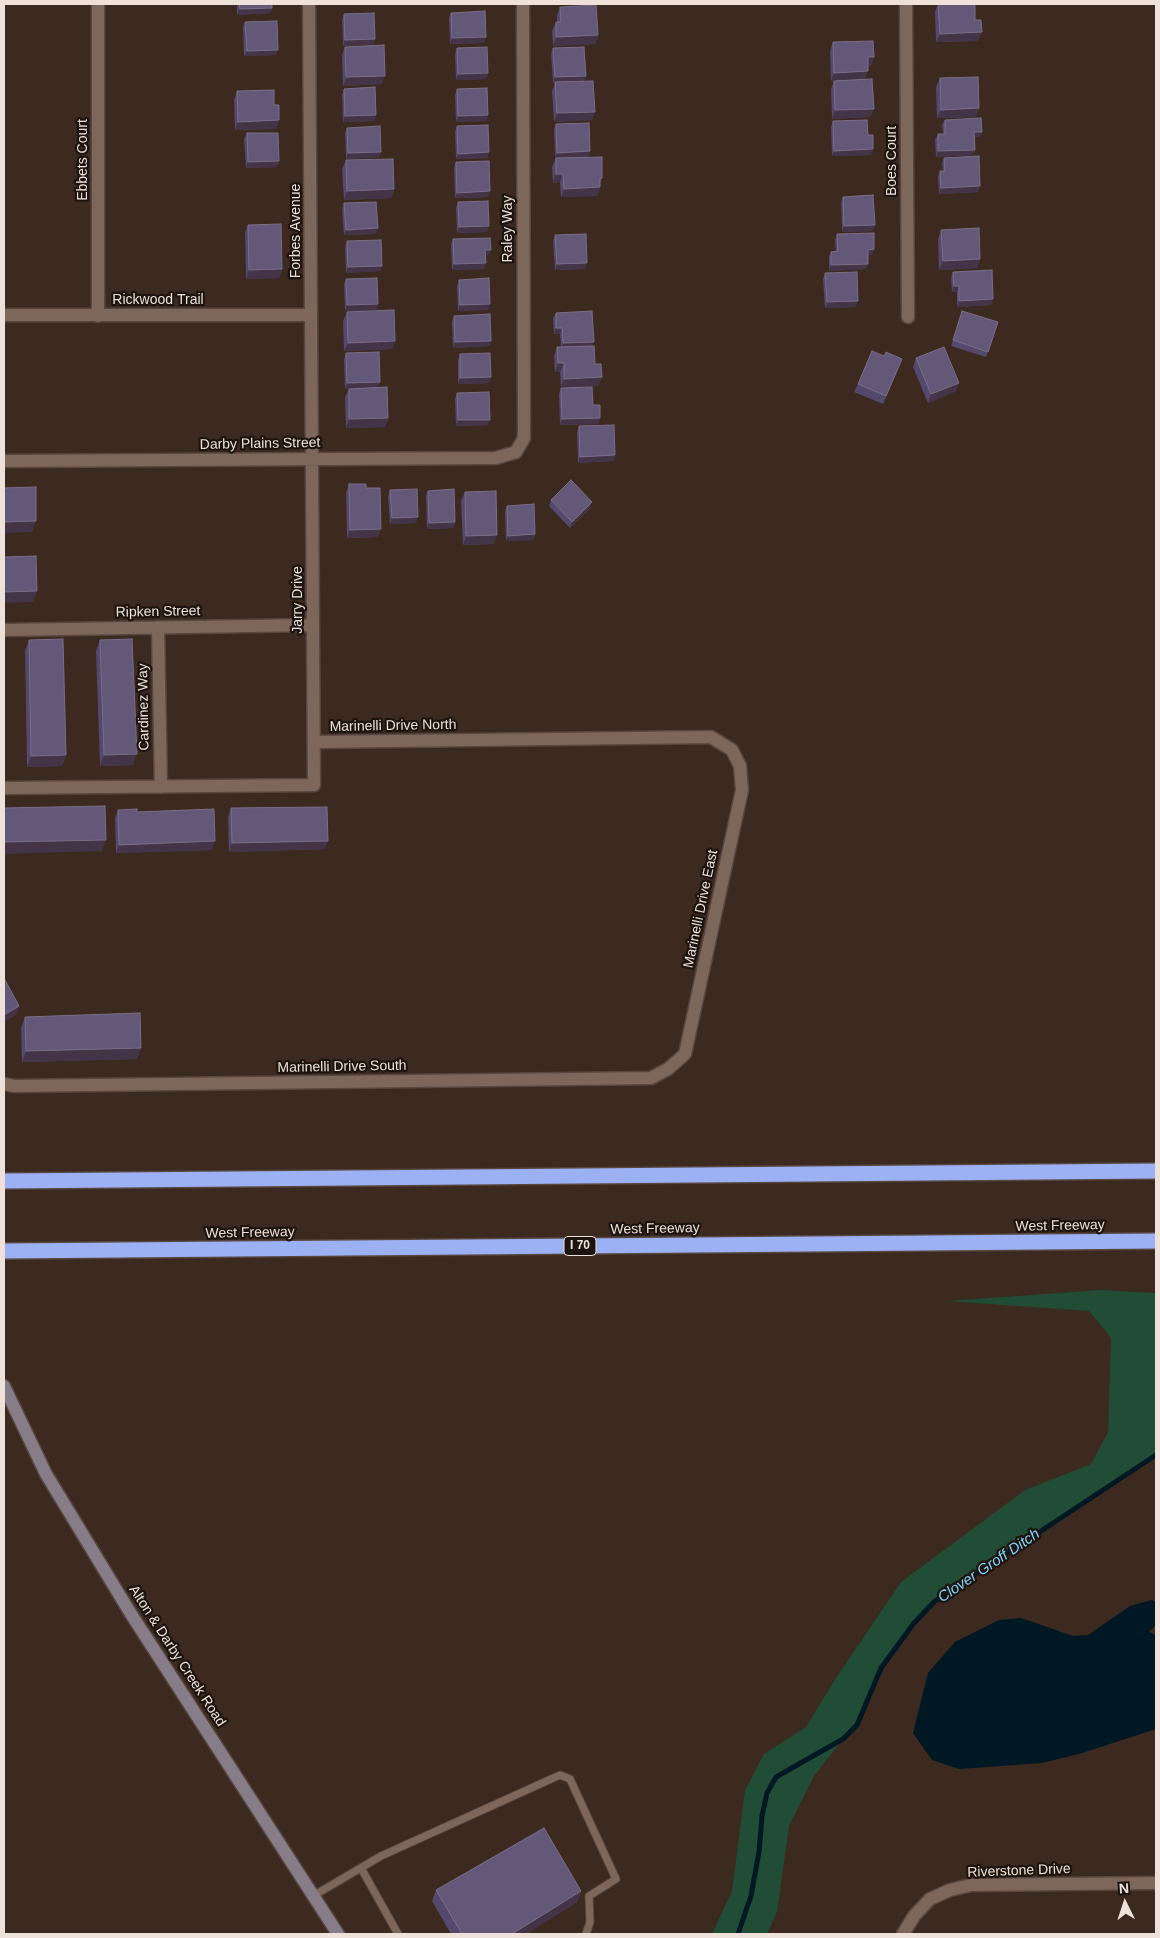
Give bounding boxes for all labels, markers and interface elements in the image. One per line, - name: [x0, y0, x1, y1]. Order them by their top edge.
- street label: Ebbets Court: [75, 119, 91, 201]
- street label: Boes Court: [884, 126, 900, 196]
- street label: Forbes Avenue: [288, 184, 304, 278]
- street label: Raley Way: [500, 195, 516, 263]
- street label: Rickwood Trail: [112, 292, 204, 308]
- street label: Darby Plains Street: [200, 435, 320, 453]
- street label: Jarry Drive: [290, 566, 306, 634]
- street label: Ripken Street: [115, 603, 201, 621]
- street label: Cardinez Way: [135, 663, 153, 751]
- street label: Marinelli Drive North: [329, 716, 457, 736]
- street label: Marinelli Drive East: [680, 848, 722, 970]
- street label: Marinelli Drive South: [277, 1057, 407, 1077]
- street label: West Freeway: [1015, 1217, 1105, 1235]
- street label: West Freeway: [610, 1220, 700, 1238]
- street label: West Freeway: [205, 1224, 295, 1242]
- road number: I 70: [564, 1236, 596, 1256]
- water label: Clover Groff Ditch: [935, 1525, 1043, 1607]
- street label: Alton & Darby Creek Road: [125, 1582, 229, 1730]
- street label: Riverstone Drive: [967, 1861, 1071, 1881]
- north arrow: [1100, 1878, 1150, 1928]
- text: N: [1118, 1880, 1130, 1896]

